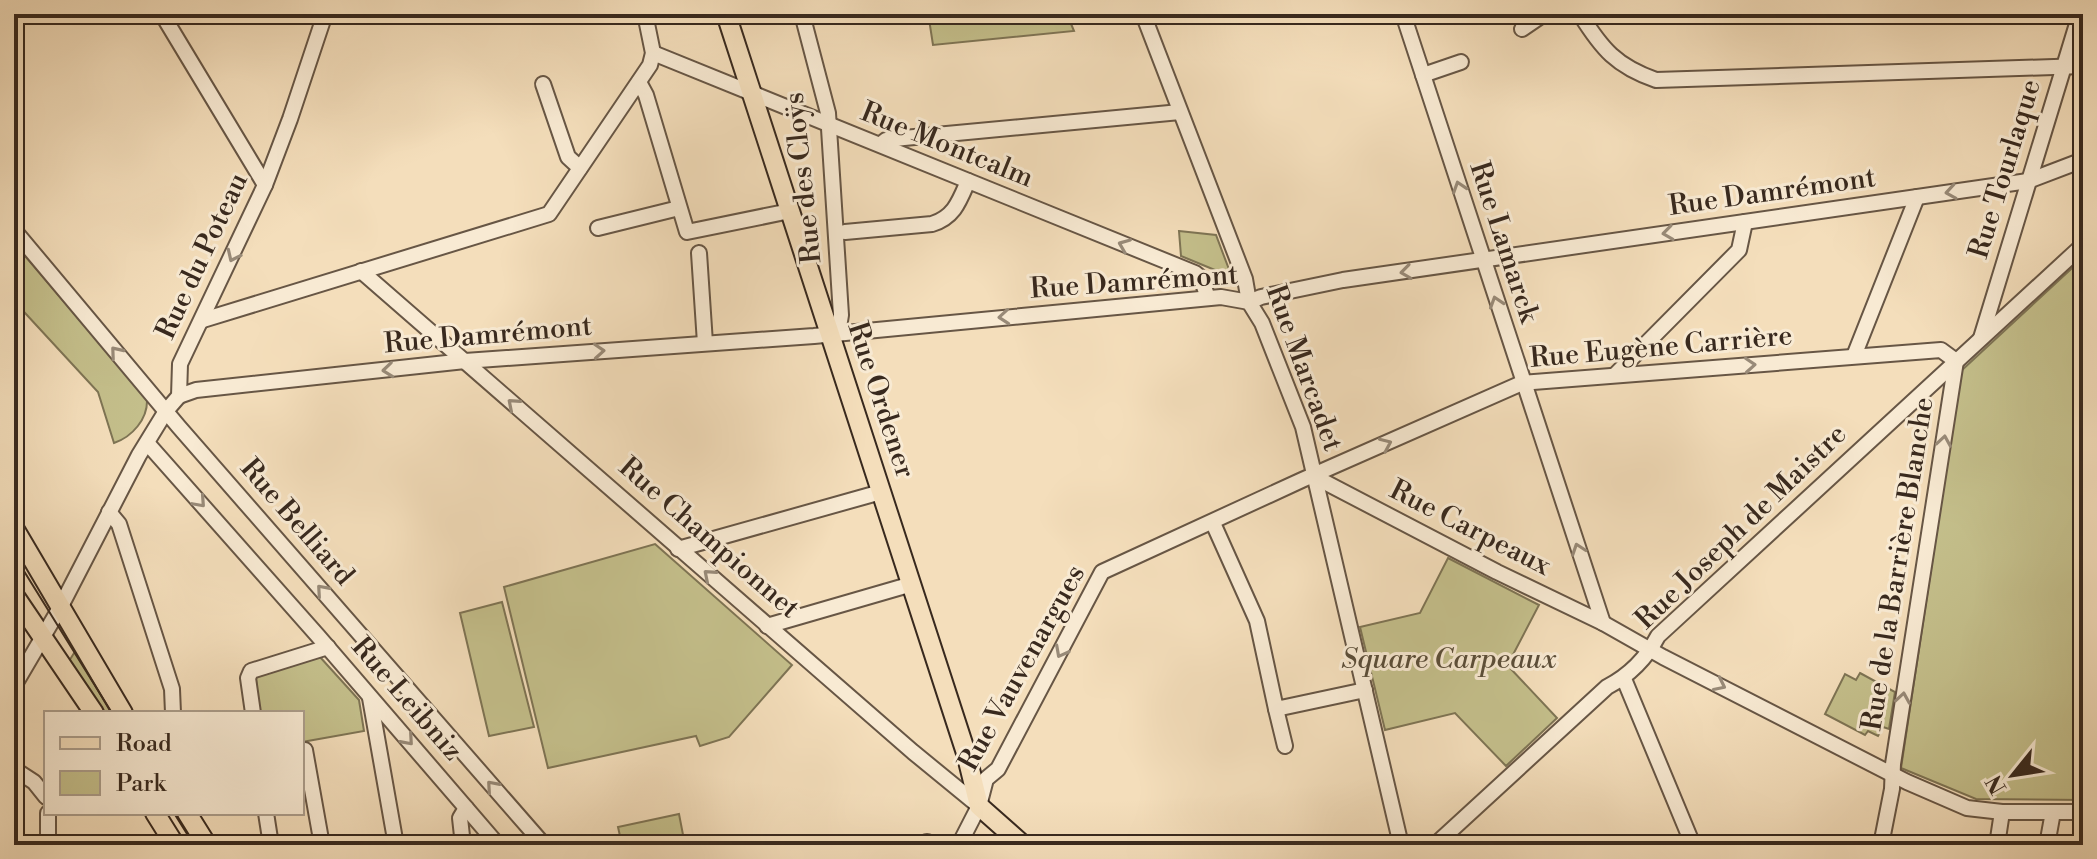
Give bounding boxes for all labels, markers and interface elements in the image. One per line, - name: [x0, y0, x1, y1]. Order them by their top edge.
- street label: Rue Tourlaque: [1961, 75, 2049, 263]
- street label: Rue des Cloÿs: [777, 91, 829, 265]
- street label: Rue Montcalm: [856, 94, 1038, 196]
- street label: Rue Lamarck: [1462, 157, 1547, 328]
- street label: Rue Damrémont: [1666, 160, 1878, 224]
- street label: Rue du Poteau: [148, 167, 256, 345]
- one-way arrow: [1452, 181, 1468, 195]
- one-way arrow: [1944, 183, 1958, 200]
- one-way arrow: [1662, 224, 1675, 241]
- one-way arrow: [1118, 238, 1132, 254]
- one-way arrow: [226, 248, 242, 262]
- street label: Rue Damrémont: [1029, 257, 1239, 307]
- one-way arrow: [1399, 263, 1413, 280]
- street label: Rue Marcadet: [1258, 280, 1350, 456]
- one-way arrow: [1489, 296, 1505, 310]
- street label: Rue Damrémont: [383, 308, 593, 362]
- one-way arrow: [998, 308, 1011, 325]
- street label: Rue Ordener: [839, 318, 923, 482]
- street label: Rue Eugène Carrière: [1528, 318, 1794, 376]
- one-way arrow: [593, 343, 606, 360]
- one-way arrow: [111, 346, 126, 361]
- one-way arrow: [1744, 357, 1757, 374]
- one-way arrow: [381, 361, 394, 378]
- street label: Rue de la Barrière Blanche: [1854, 395, 1942, 733]
- one-way arrow: [508, 399, 523, 413]
- street label: Rue Joseph de Maistre: [1628, 417, 1854, 637]
- one-way arrow: [1935, 434, 1952, 448]
- one-way arrow: [1377, 438, 1392, 454]
- street label: Rue Championnet: [611, 450, 807, 626]
- street label: Rue Belliard: [232, 451, 362, 593]
- street label: Rue Carpeaux: [1384, 472, 1557, 584]
- one-way arrow: [190, 493, 204, 508]
- one-way arrow: [1571, 543, 1587, 556]
- street label: Rue Vauvenargues: [951, 559, 1093, 777]
- one-way arrow: [703, 570, 718, 585]
- one-way arrow: [317, 584, 332, 599]
- street label: Rue Leibniz: [344, 630, 470, 768]
- park label: Square Carpeaux: [1341, 642, 1557, 677]
- one-way arrow: [1055, 643, 1071, 657]
- one-way arrow: [1712, 676, 1727, 691]
- one-way arrow: [1894, 691, 1911, 705]
- legend: [44, 711, 304, 815]
- text: Road: [116, 729, 172, 759]
- one-way arrow: [398, 731, 412, 745]
- north arrow: [1973, 735, 2053, 815]
- text: Park: [116, 769, 167, 799]
- text: N: [1981, 769, 2013, 799]
- one-way arrow: [488, 781, 502, 796]

